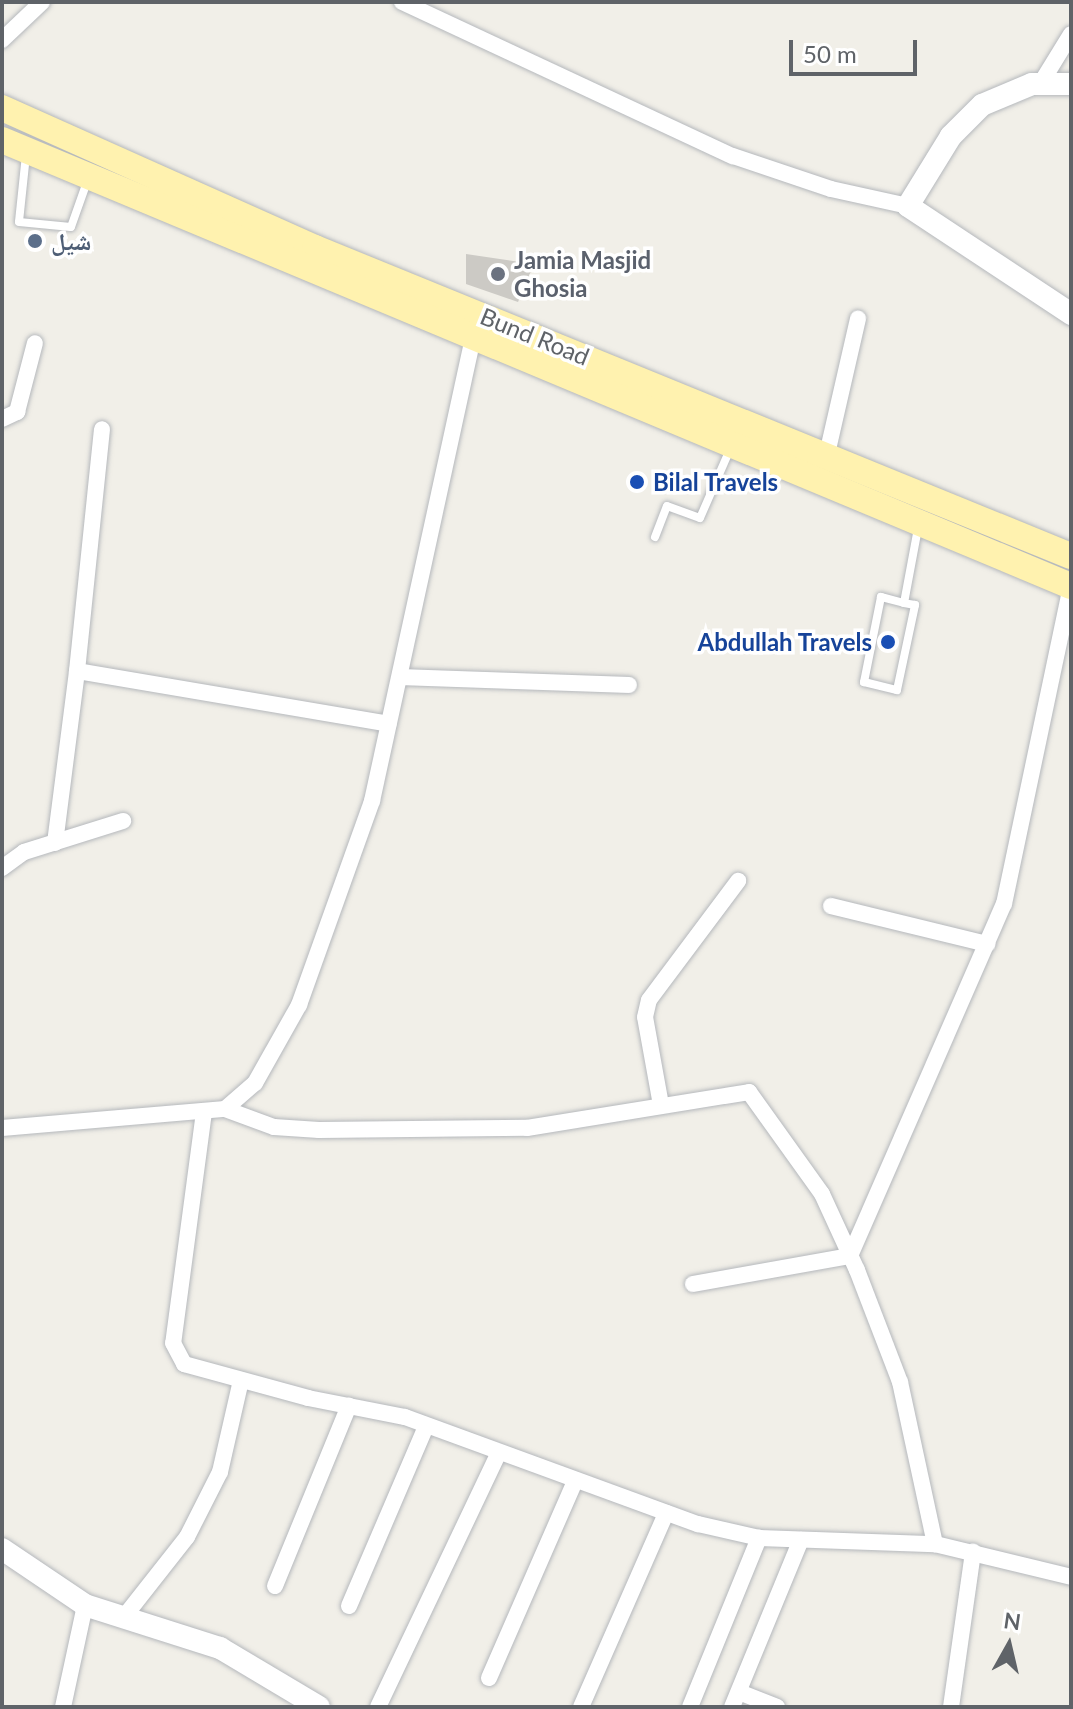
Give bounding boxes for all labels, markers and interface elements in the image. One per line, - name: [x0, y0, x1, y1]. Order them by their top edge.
- scale bar: [793, 24, 921, 74]
- text: 50 m: [803, 39, 857, 68]
- place label: شیل: [51, 227, 91, 255]
- marker: شیل: [26, 232, 44, 250]
- place label: Jamia Masjid Ghosia: [514, 246, 651, 302]
- marker: Jamia Masjid Ghosia: [489, 265, 507, 283]
- street label: Bund Road: [476, 301, 594, 371]
- place label: Bilal Travels: [653, 468, 779, 496]
- marker: Bilal Travels: [628, 473, 646, 491]
- place label: Abdullah Travels: [697, 628, 872, 656]
- marker: Abdullah Travels: [879, 633, 897, 651]
- north arrow: [969, 1605, 1049, 1685]
- text: N: [1002, 1606, 1023, 1635]

